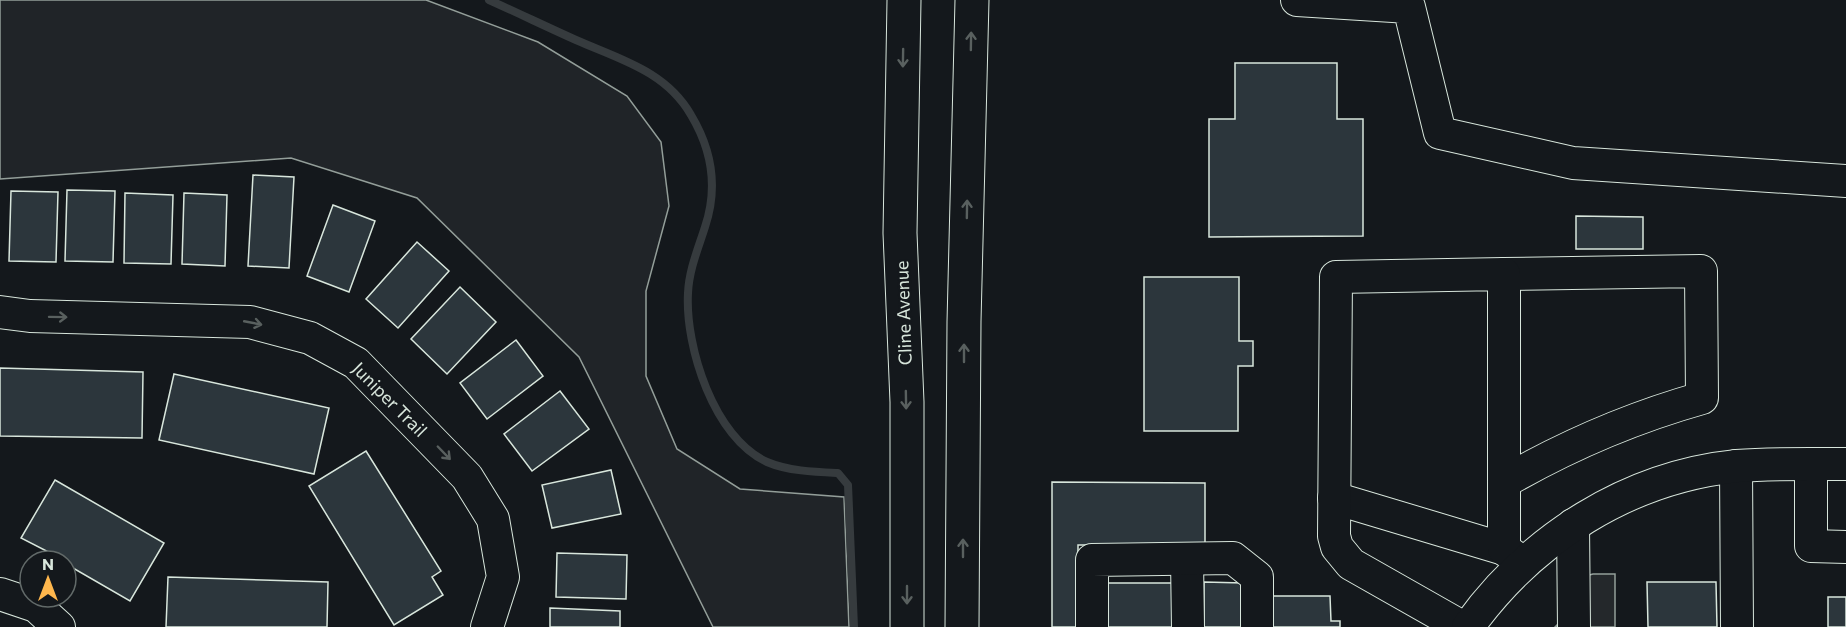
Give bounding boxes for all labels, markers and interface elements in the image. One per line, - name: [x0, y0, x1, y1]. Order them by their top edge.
- one-way arrow: [965, 32, 976, 52]
- one-way arrow: [897, 48, 909, 68]
- one-way arrow: [961, 200, 973, 220]
- street label: Cline Avenue: [890, 260, 916, 366]
- one-way arrow: [48, 311, 68, 323]
- one-way arrow: [243, 318, 262, 329]
- one-way arrow: [958, 343, 970, 363]
- street label: Juniper Trail: [348, 357, 432, 441]
- one-way arrow: [901, 390, 912, 410]
- one-way arrow: [436, 445, 451, 460]
- one-way arrow: [957, 538, 969, 558]
- north arrow: [18, 549, 78, 609]
- text: N: [42, 554, 54, 573]
- one-way arrow: [901, 585, 913, 605]

